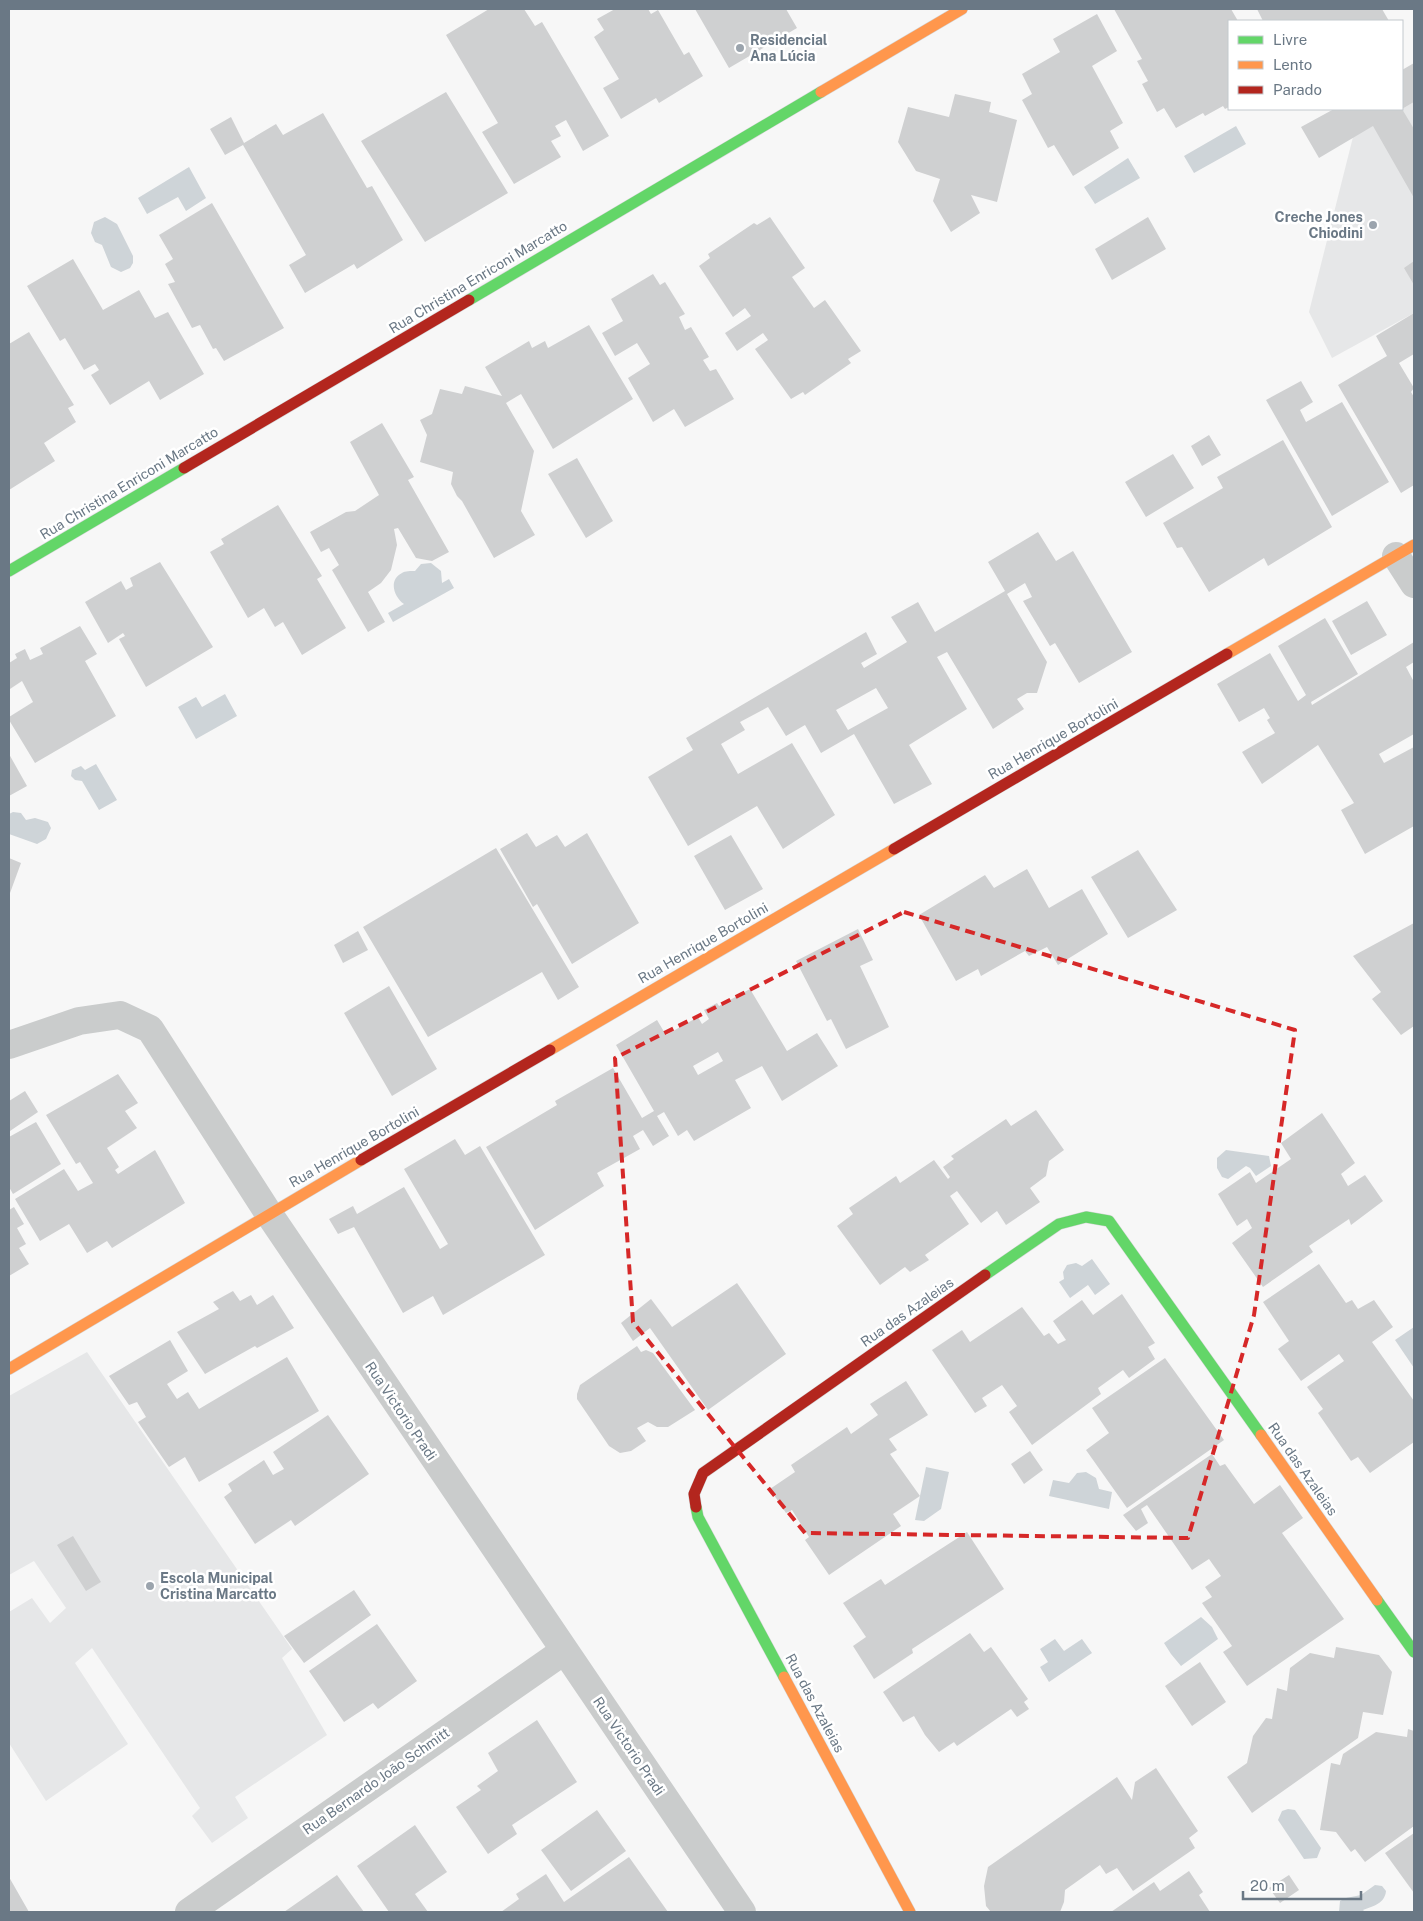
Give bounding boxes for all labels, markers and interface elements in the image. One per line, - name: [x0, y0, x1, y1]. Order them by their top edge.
- legend: [1228, 20, 1403, 110]
- text: Livre: [1273, 31, 1307, 48]
- place label: Residencial Ana Lúcia: [750, 32, 828, 64]
- marker: Residencial Ana Lúcia: [734, 42, 746, 54]
- text: Lento: [1273, 56, 1312, 73]
- text: Parado: [1273, 81, 1322, 98]
- place label: Creche Jones Chiodini: [1275, 209, 1363, 241]
- street label: Rua Christina Enriconi Marcatto: [386, 217, 570, 337]
- marker: Creche Jones Chiodini: [1367, 219, 1379, 231]
- street label: Rua Christina Enriconi Marcatto: [37, 423, 221, 543]
- street label: Rua Henrique Bortolini: [985, 695, 1121, 783]
- street label: Rua Henrique Bortolini: [635, 899, 771, 987]
- street label: Rua Henrique Bortolini: [286, 1103, 422, 1191]
- street label: Rua das Azaleias: [858, 1274, 956, 1350]
- street label: Rua Victorio Pradi: [362, 1359, 440, 1463]
- street label: Rua das Azaleias: [1265, 1420, 1341, 1518]
- place label: Escola Municipal Cristina Marcatto: [160, 1570, 277, 1602]
- marker: Escola Municipal Cristina Marcatto: [144, 1580, 156, 1592]
- street label: Rua das Azaleias: [782, 1651, 848, 1755]
- street label: Rua Victorio Pradi: [590, 1694, 668, 1798]
- street label: Rua Bernardo João Schmitt: [300, 1724, 452, 1838]
- scale bar: [1243, 1868, 1360, 1900]
- text: 20 m: [1250, 1877, 1285, 1894]

